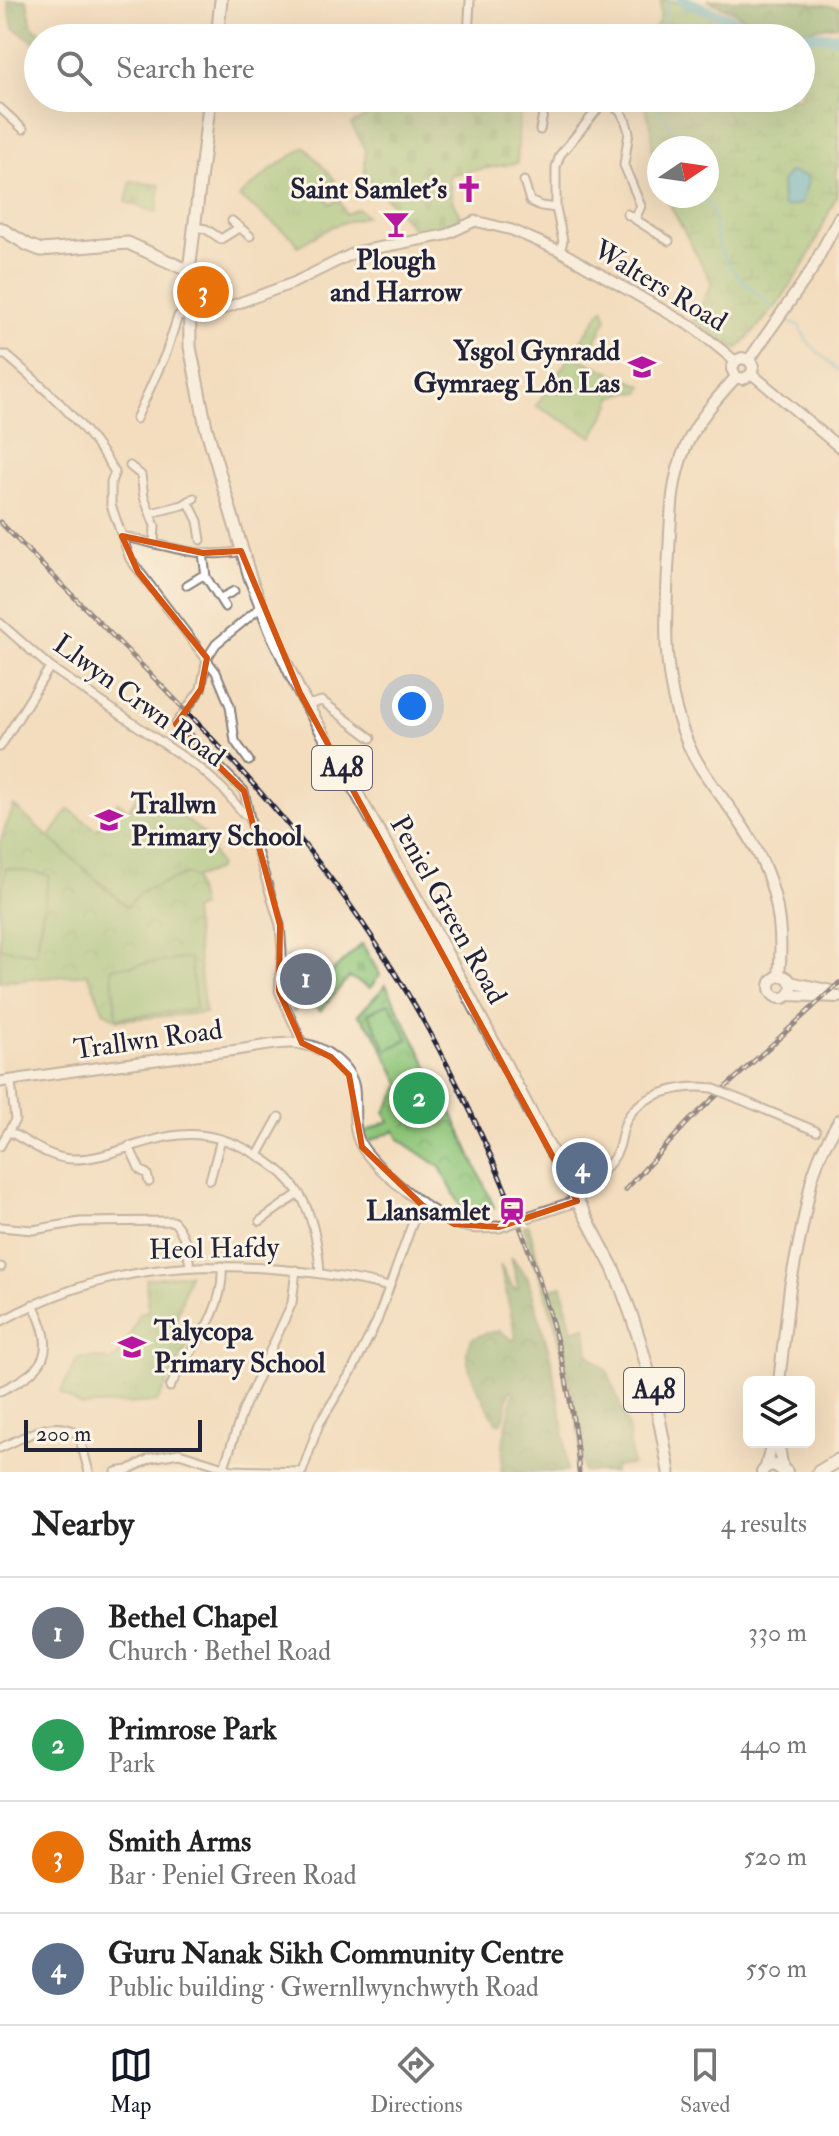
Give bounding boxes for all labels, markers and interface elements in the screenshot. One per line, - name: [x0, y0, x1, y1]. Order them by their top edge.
- search box: [24, 24, 815, 112]
- icon: search: [52, 46, 96, 90]
- text: Search here: [116, 50, 255, 87]
- north arrow: [647, 136, 719, 208]
- place label: Saint Samlet's: [290, 172, 447, 207]
- church icon: Saint Samlet's: [454, 174, 484, 204]
- bar icon: Plough and Harrow: [381, 209, 411, 239]
- street label: Walters Road: [586, 232, 733, 340]
- place label: Plough and Harrow: [330, 243, 463, 310]
- pin: 3: [177, 262, 229, 322]
- place label: Ysgol Gynradd Gymraeg Lôn Las: [413, 334, 620, 401]
- school or university icon: Ysgol Gynradd Gymraeg Lôn Las: [627, 352, 657, 382]
- street label: Llwyn Crwn Road: [46, 627, 232, 775]
- your location: [392, 686, 432, 726]
- road number: A48: [312, 746, 372, 790]
- place label: Trallwn Primary School: [130, 787, 303, 854]
- school or university icon: Trallwn Primary School: [94, 805, 124, 835]
- street label: Peniel Green Road: [382, 810, 514, 1011]
- pin: 1: [280, 949, 332, 1009]
- street label: Trallwn Road: [71, 1012, 225, 1068]
- pin: 2: [393, 1068, 445, 1128]
- pin: 4: [556, 1138, 608, 1198]
- place label: Llansamlet: [366, 1194, 490, 1229]
- station icon: Llansamlet: [497, 1196, 527, 1226]
- street label: Heol Hafdy: [149, 1230, 280, 1268]
- place label: Talycopa Primary School: [153, 1314, 326, 1381]
- school or university icon: Talycopa Primary School: [117, 1332, 147, 1362]
- road number: A48: [624, 1368, 684, 1412]
- map controls: [743, 1376, 815, 1448]
- button: layers: [743, 1376, 815, 1448]
- scale bar: [24, 1416, 202, 1452]
- text: 200 m: [36, 1420, 91, 1448]
- text: Nearby: [32, 1503, 134, 1546]
- text: 4 results: [721, 1508, 807, 1540]
- text: Bethel Chapel: [108, 1599, 278, 1636]
- text: 1: [53, 1617, 63, 1649]
- text: 330 m: [748, 1617, 807, 1649]
- text: Church · Bethel Road: [108, 1636, 331, 1668]
- text: Primrose Park: [108, 1711, 277, 1748]
- text: 2: [51, 1729, 65, 1761]
- text: 440 m: [740, 1729, 807, 1761]
- text: Park: [108, 1748, 155, 1780]
- text: Smith Arms: [108, 1823, 251, 1860]
- text: 3: [53, 1841, 63, 1873]
- text: 520 m: [744, 1841, 807, 1873]
- text: Bar · Peniel Green Road: [108, 1860, 357, 1892]
- text: Guru Nanak Sikh Community Centre: [108, 1935, 563, 1972]
- text: 4: [51, 1953, 65, 1985]
- text: 550 m: [745, 1953, 807, 1985]
- text: Public building · Gwernllwynchwyth Road: [108, 1972, 539, 2004]
- tab: Map: [109, 2043, 153, 2119]
- tab: Directions: [370, 2043, 463, 2119]
- tab: Saved: [680, 2043, 730, 2119]

